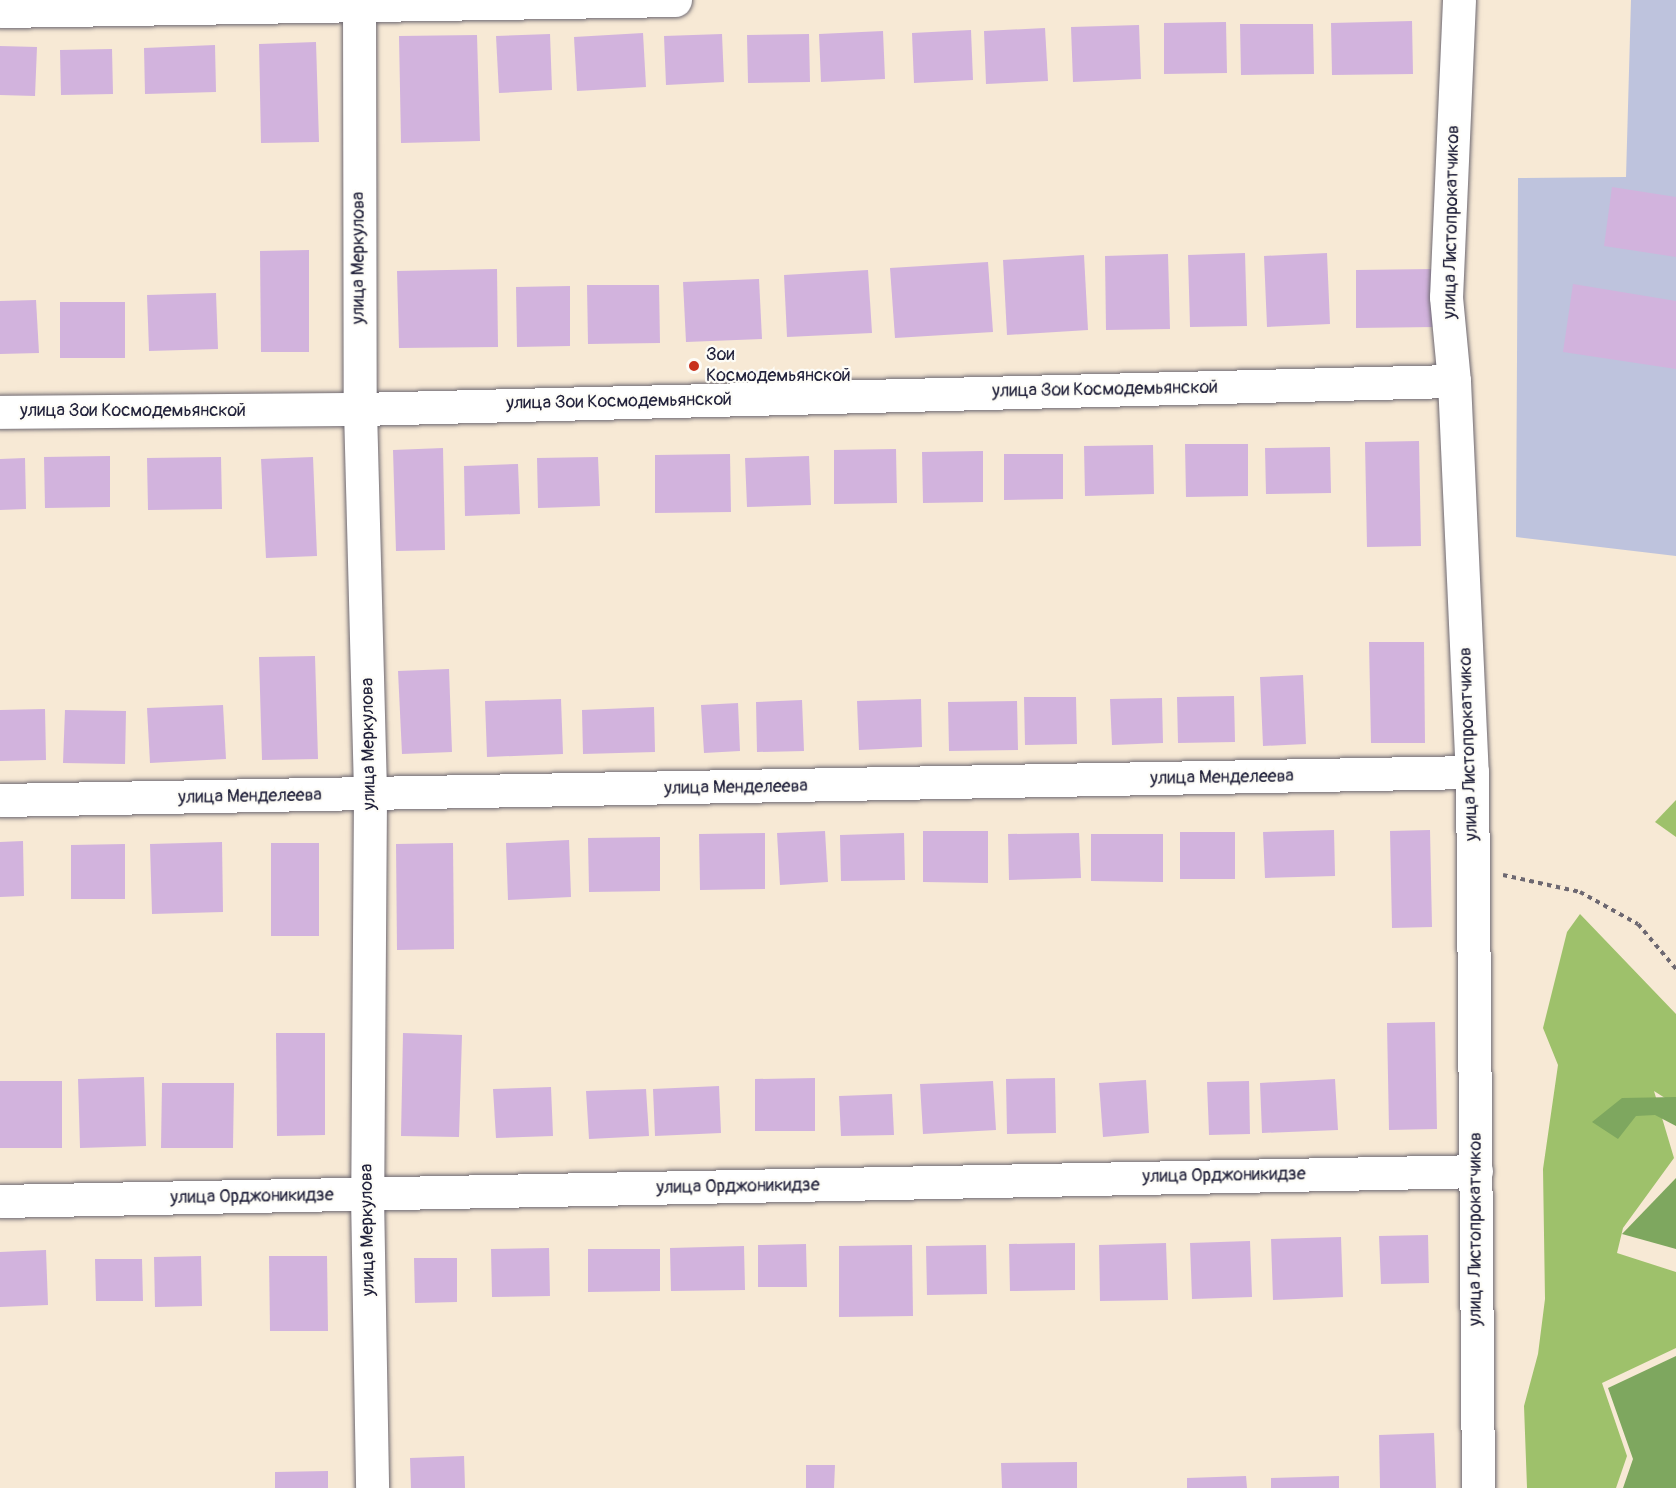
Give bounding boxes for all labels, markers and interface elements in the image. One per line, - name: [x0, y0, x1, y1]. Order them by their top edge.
- street label: улица Листопрокатчиков: [1440, 125, 1464, 319]
- street label: улица Меркулова: [348, 192, 370, 324]
- place label: Зои Космодемьянской: [706, 345, 851, 388]
- marker: Зои Космодемьянской: [687, 359, 701, 373]
- street label: улица Зои Космодемьянской: [992, 377, 1218, 403]
- street label: улица Зои Космодемьянской: [506, 389, 732, 415]
- street label: улица Зои Космодемьянской: [20, 400, 246, 422]
- street label: улица Листопрокатчиков: [1455, 647, 1483, 841]
- street label: улица Меркулова: [357, 678, 381, 810]
- street label: улица Менделеева: [1150, 766, 1294, 790]
- street label: улица Менделеева: [664, 776, 808, 800]
- street label: улица Менделеева: [178, 785, 322, 809]
- street label: улица Листопрокатчиков: [1465, 1132, 1487, 1326]
- street label: улица Меркулова: [356, 1164, 380, 1296]
- street label: улица Орджоникидзе: [1142, 1164, 1306, 1188]
- street label: улица Орджоникидзе: [656, 1175, 820, 1199]
- street label: улица Орджоникидзе: [170, 1185, 334, 1209]

